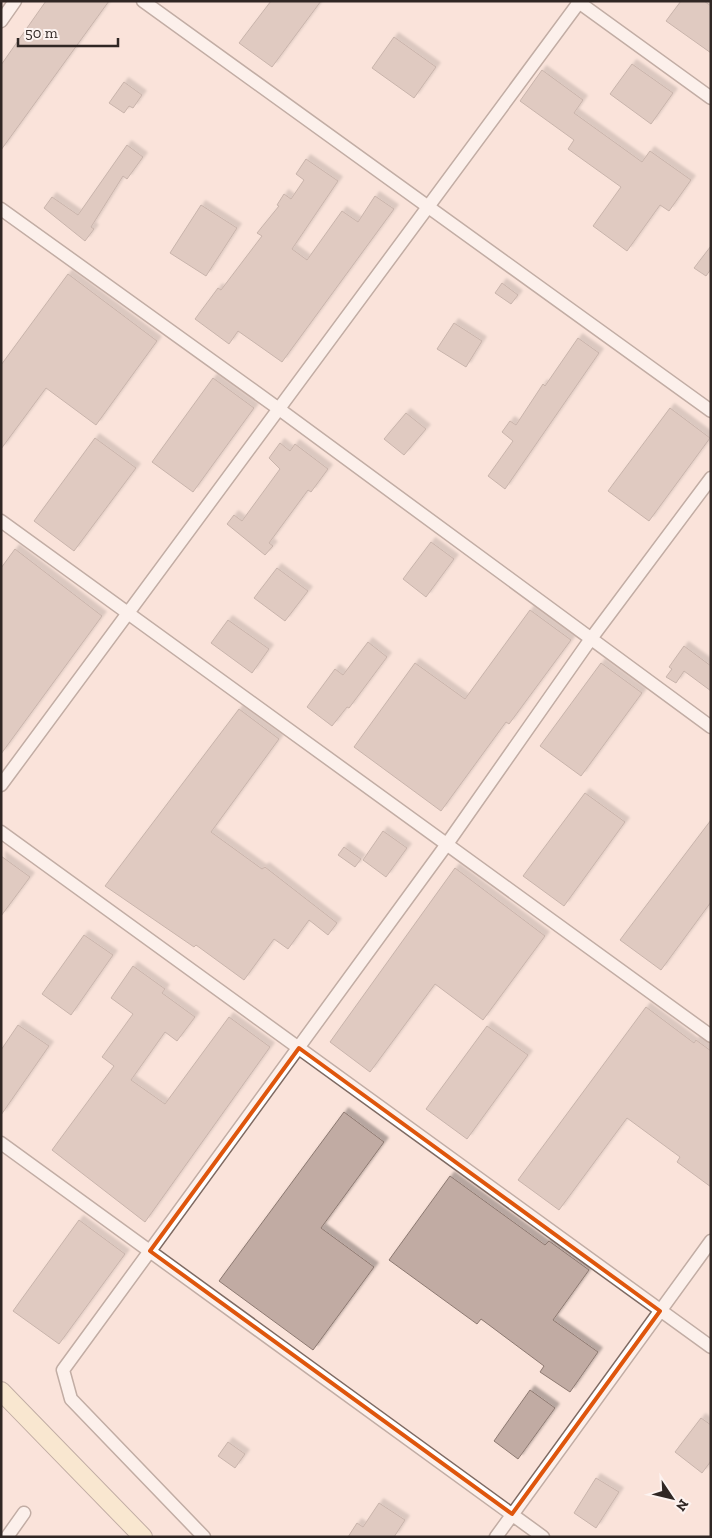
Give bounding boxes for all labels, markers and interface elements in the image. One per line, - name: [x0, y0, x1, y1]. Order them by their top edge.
- scale bar: [18, 15, 118, 47]
- text: 50 m: [25, 24, 58, 42]
- north arrow: [647, 1473, 697, 1523]
- text: N: [672, 1496, 692, 1515]

